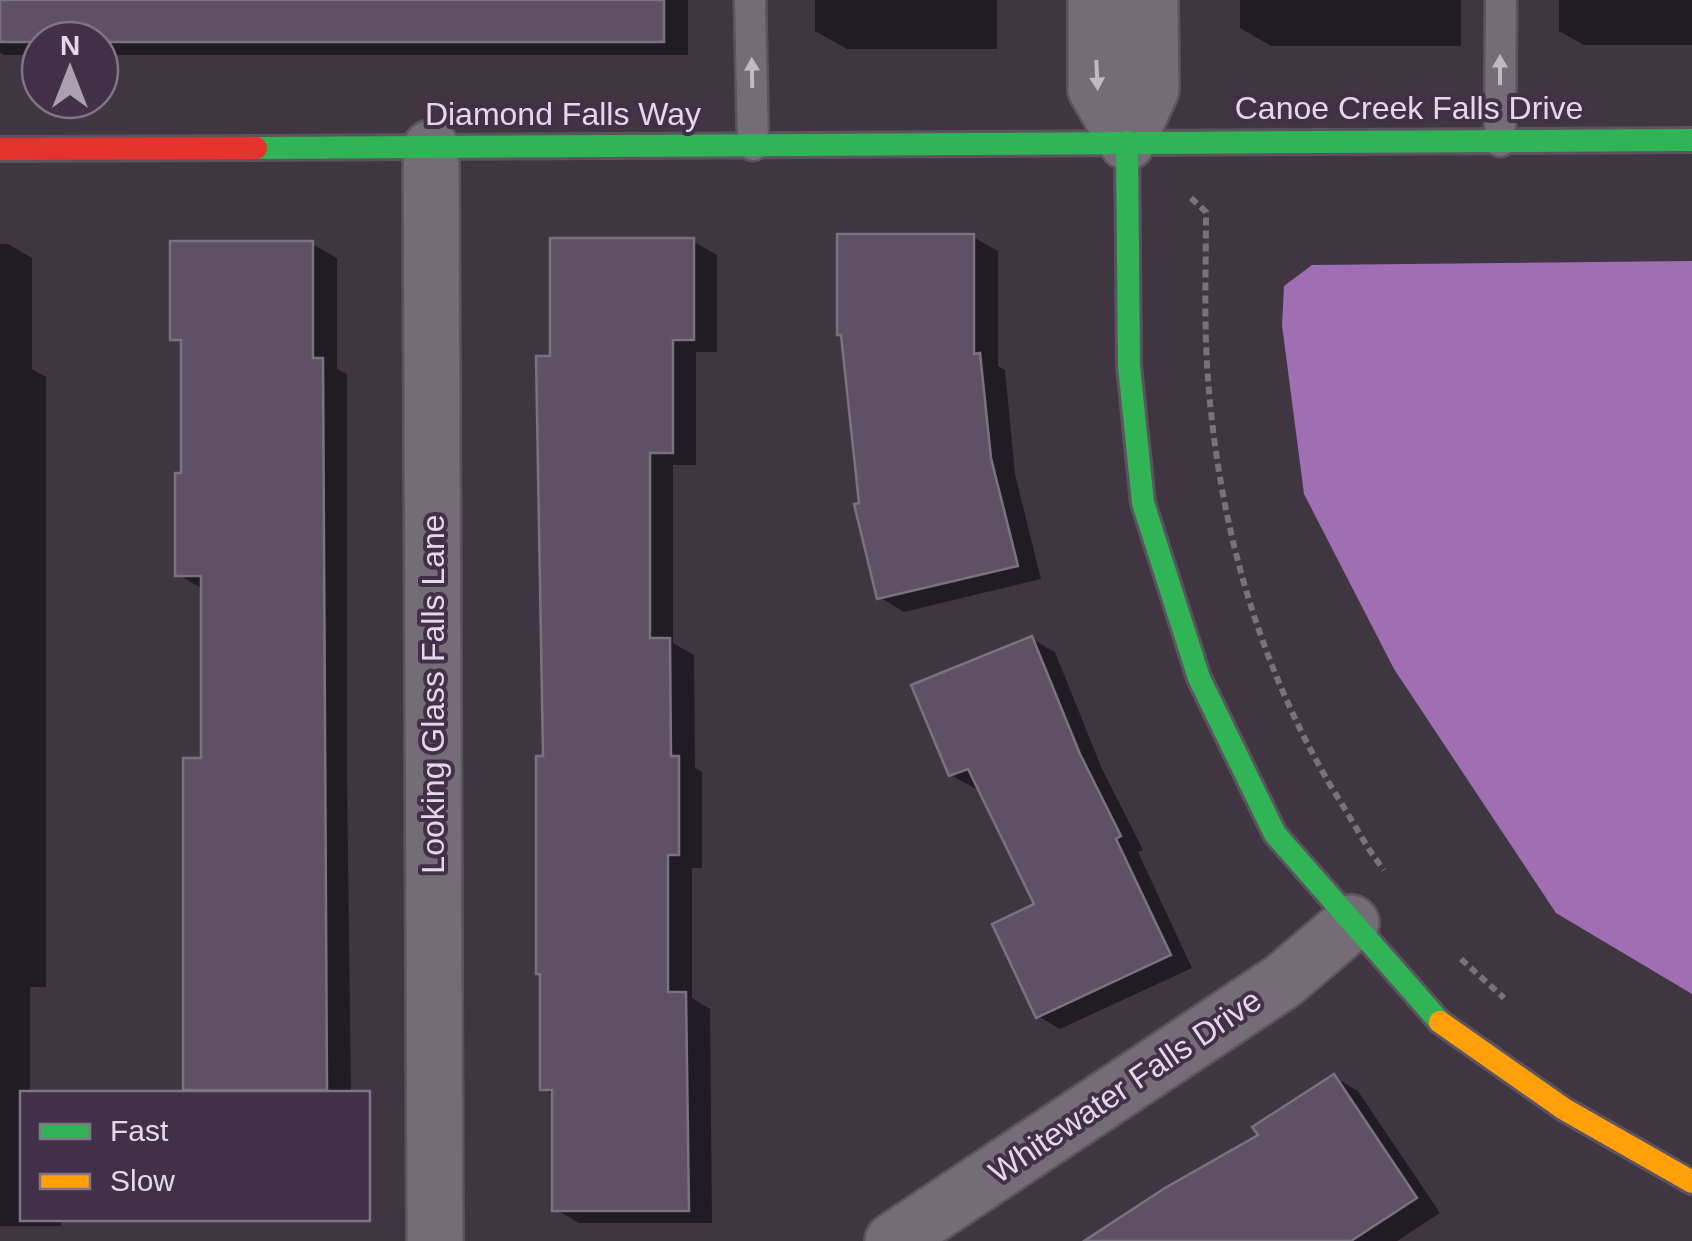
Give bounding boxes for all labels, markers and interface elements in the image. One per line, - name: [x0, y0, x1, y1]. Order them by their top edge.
- north arrow: [20, 20, 120, 120]
- text: N: [60, 30, 80, 61]
- one-way arrow: [1493, 54, 1509, 86]
- one-way arrow: [743, 56, 759, 88]
- one-way arrow: [1089, 59, 1105, 91]
- street label: Canoe Creek Falls Drive: [1235, 90, 1583, 126]
- street label: Diamond Falls Way: [425, 96, 701, 132]
- street label: Looking Glass Falls Lane: [415, 514, 451, 874]
- street label: Whitewater Falls Drive: [982, 982, 1268, 1190]
- legend: [20, 1091, 370, 1221]
- text: Fast: [110, 1114, 169, 1147]
- text: Slow: [110, 1164, 175, 1197]

